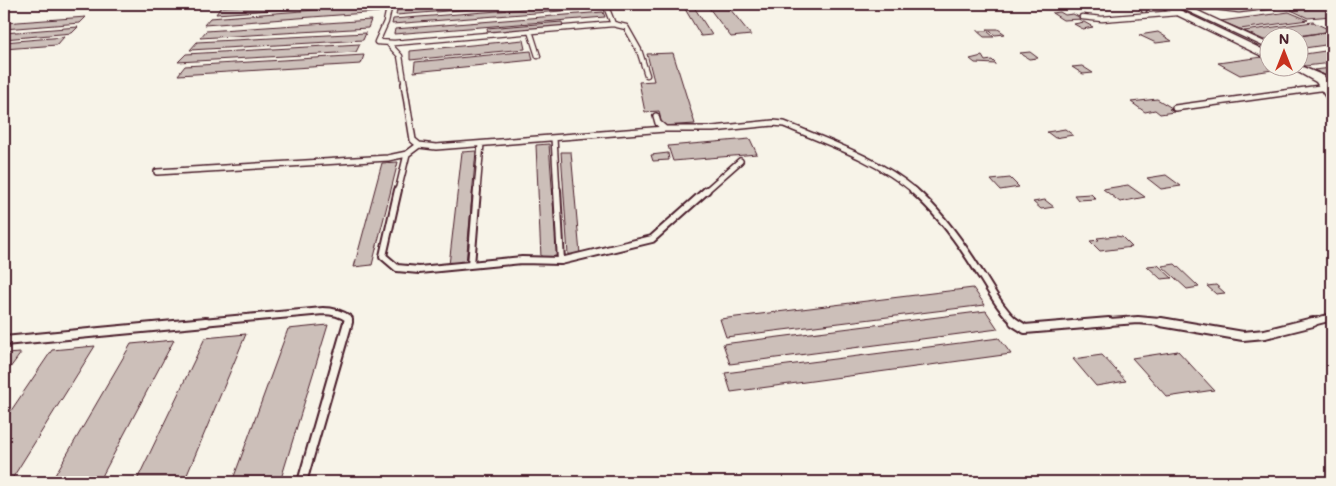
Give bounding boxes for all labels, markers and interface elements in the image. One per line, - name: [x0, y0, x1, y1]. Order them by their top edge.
- north arrow: [1258, 28, 1308, 78]
- text: N: [1279, 29, 1289, 48]

